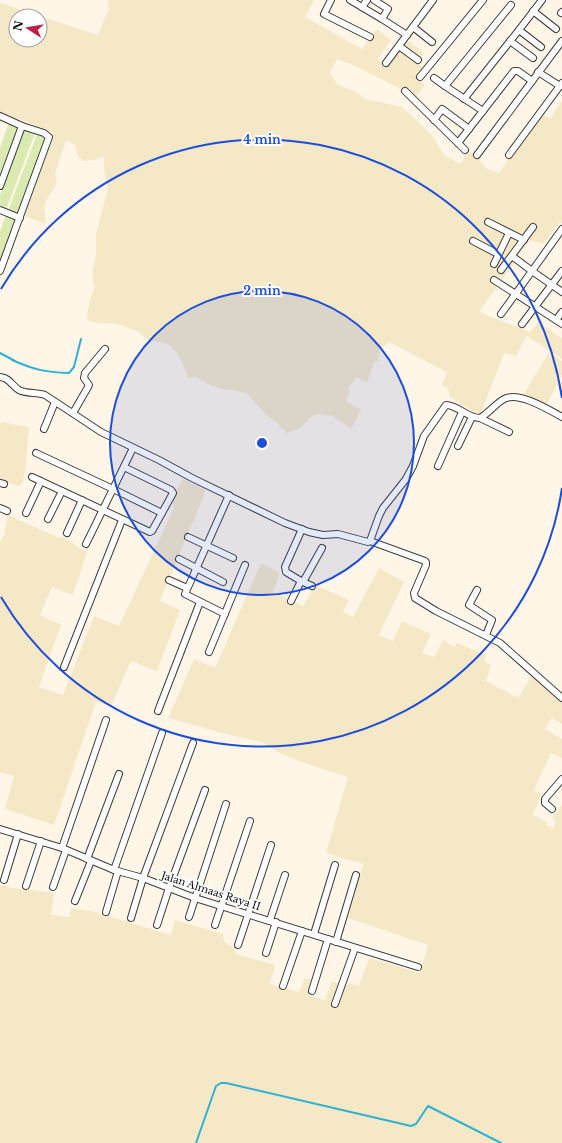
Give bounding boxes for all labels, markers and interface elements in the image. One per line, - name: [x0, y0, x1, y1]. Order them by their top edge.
- north arrow: [8, 8, 48, 48]
- text: N: [10, 19, 26, 32]
- text: 4 min: [243, 132, 281, 147]
- text: 2 min: [243, 283, 281, 298]
- centre of rings: [255, 436, 269, 450]
- street label: Jalan Almaas Raya II: [158, 868, 262, 913]

